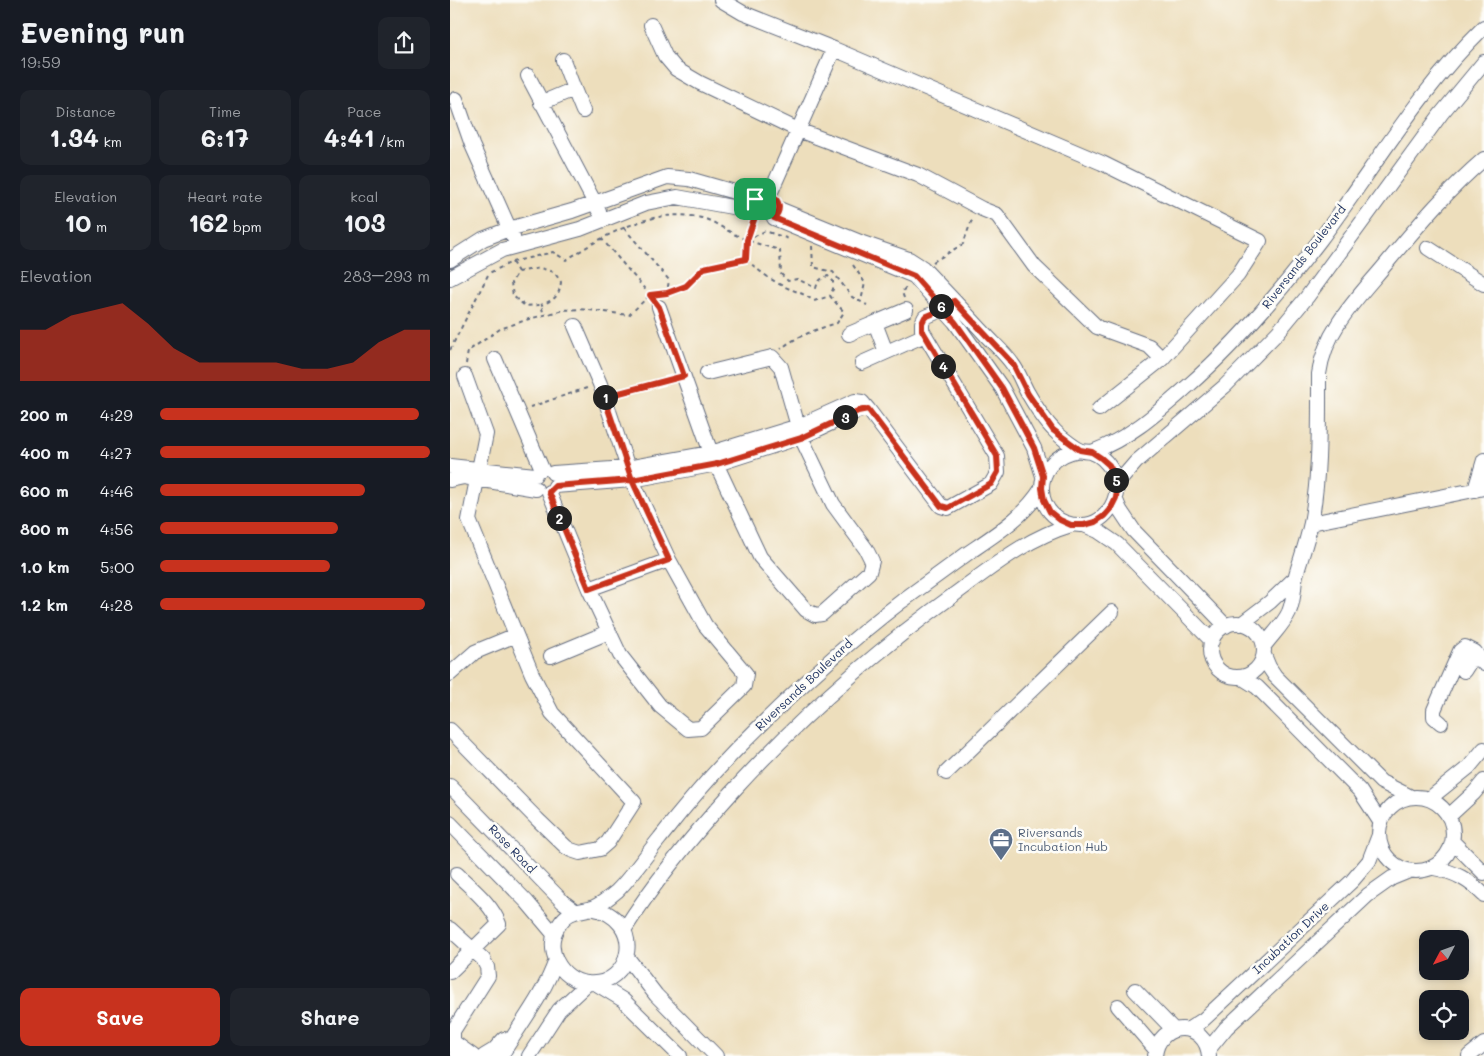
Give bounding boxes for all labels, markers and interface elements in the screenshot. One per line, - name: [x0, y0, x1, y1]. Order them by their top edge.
- text: Evening run: [20, 14, 185, 50]
- button: share: [378, 17, 430, 69]
- text: 19:59: [20, 51, 60, 72]
- text: Distance: [56, 102, 116, 121]
- text: Time: [209, 102, 241, 121]
- text: Pace: [347, 102, 381, 121]
- text: 1.34: [49, 121, 99, 153]
- text: 6:17: [201, 121, 249, 153]
- text: 4:41: [324, 121, 374, 153]
- text: km: [99, 132, 122, 151]
- text: /km: [374, 132, 405, 151]
- pin: [734, 178, 776, 220]
- icon: arrive: [741, 185, 769, 213]
- text: Elevation: [54, 187, 117, 206]
- text: Heart rate: [187, 187, 263, 206]
- text: kcal: [350, 187, 378, 206]
- street label: Riversands Boulevard: [1258, 201, 1349, 312]
- text: 10: [64, 206, 91, 238]
- text: 162: [188, 206, 228, 238]
- text: 103: [343, 206, 385, 238]
- text: m: [91, 217, 107, 236]
- text: bpm: [228, 217, 262, 236]
- text: Elevation: [20, 265, 92, 286]
- text: 283–293 m: [343, 265, 430, 286]
- pin: 6: [928, 294, 954, 318]
- text: 6: [937, 297, 946, 316]
- pin: 4: [930, 354, 956, 378]
- text: 4: [939, 357, 948, 376]
- pin: 1: [592, 384, 618, 410]
- text: 1: [602, 388, 609, 407]
- text: 200 m: [20, 404, 68, 425]
- text: 4:29: [100, 404, 133, 425]
- pin: 3: [832, 404, 858, 430]
- text: 3: [841, 408, 850, 427]
- text: 400 m: [20, 442, 69, 463]
- text: 4:27: [100, 442, 132, 463]
- pin: 5: [1104, 468, 1128, 492]
- text: 5: [1112, 471, 1121, 490]
- text: 600 m: [20, 480, 69, 501]
- text: 4:46: [100, 480, 133, 501]
- pin: 2: [546, 506, 572, 530]
- text: 2: [556, 509, 563, 528]
- text: 800 m: [20, 518, 69, 539]
- text: 4:56: [100, 518, 133, 539]
- text: 1.0 km: [20, 556, 69, 577]
- text: 5:00: [100, 556, 134, 577]
- text: 1.2 km: [20, 594, 68, 615]
- text: 4:28: [100, 594, 133, 615]
- street label: Riversands Boulevard: [751, 635, 856, 734]
- street label: Rose Road: [485, 821, 540, 876]
- place label: Riversands Incubation Hub: [1018, 824, 1108, 854]
- office icon: Riversands Incubation Hub: [988, 827, 1014, 861]
- street label: Incubation Drive: [1249, 898, 1332, 977]
- north arrow: [1419, 930, 1469, 980]
- map controls: [1419, 930, 1469, 1040]
- button: Save: [20, 988, 220, 1046]
- button: Share: [230, 988, 430, 1046]
- button: locate: [1419, 990, 1469, 1040]

